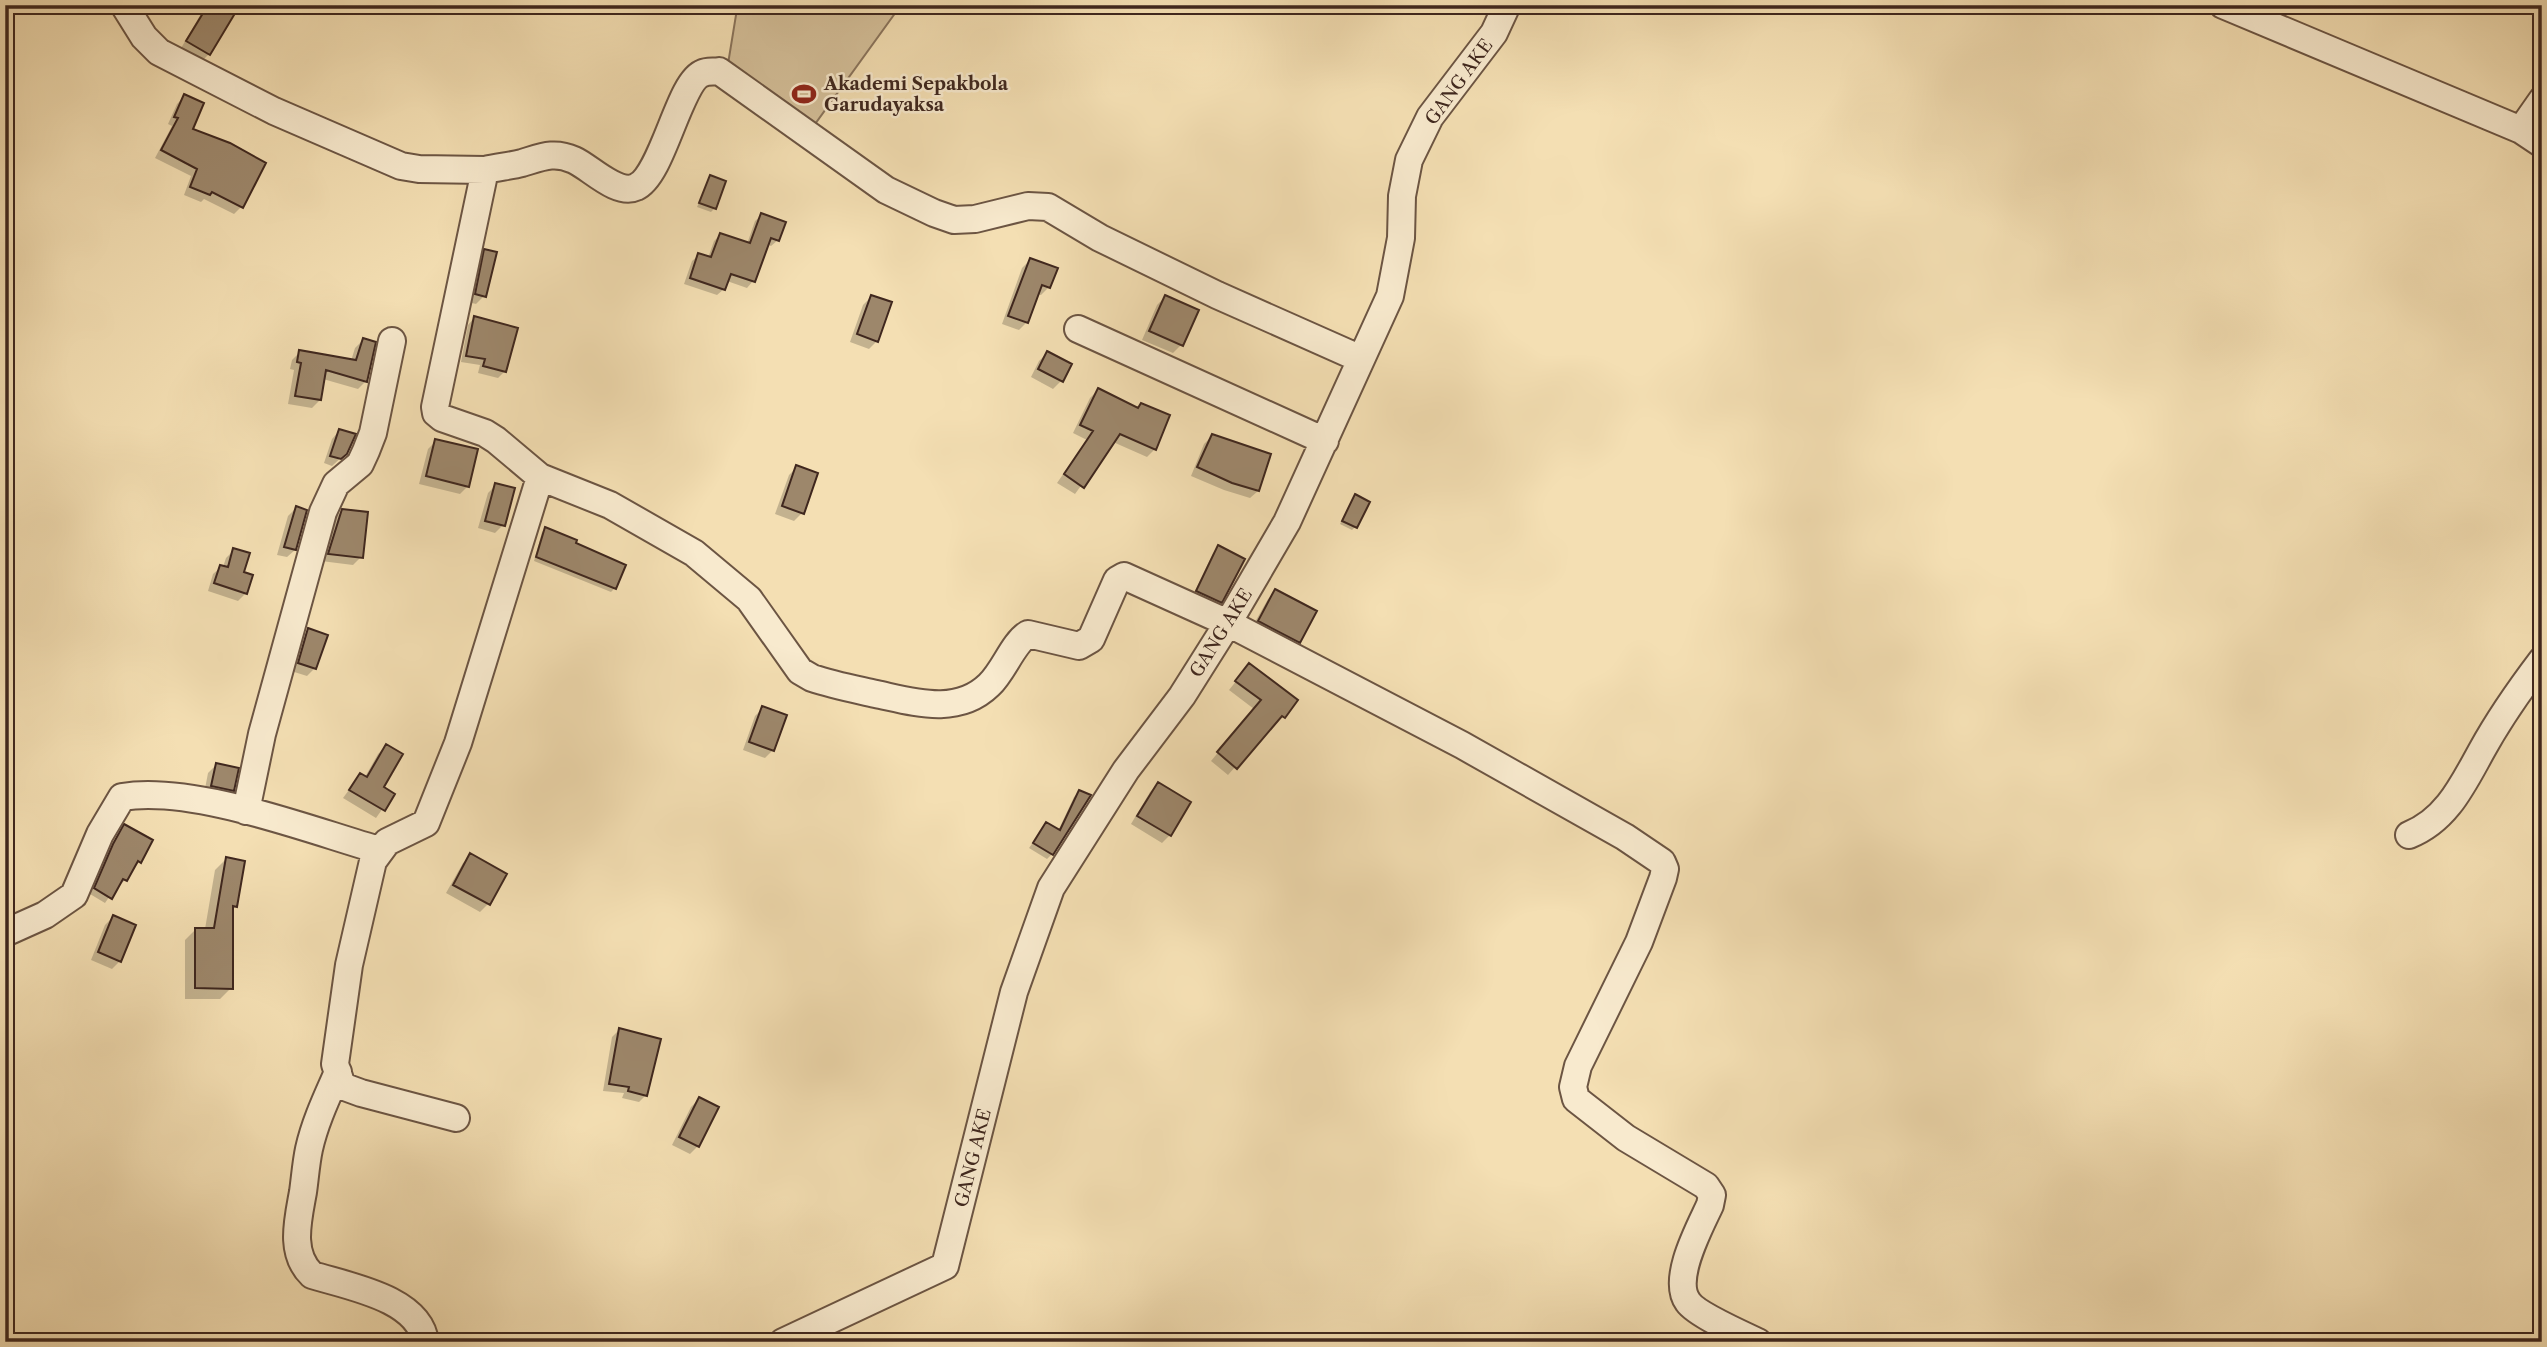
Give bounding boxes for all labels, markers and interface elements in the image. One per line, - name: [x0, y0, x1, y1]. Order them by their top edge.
- street label: GANG AKE: [1421, 35, 1497, 129]
- place label: Akademi Sepakbola Garudayaksa: [823, 73, 1009, 116]
- sports icon: Akademi Sepakbola Garudayaksa: [790, 80, 818, 108]
- street label: GANG AKE: [1185, 585, 1257, 681]
- street label: GANG AKE: [950, 1107, 996, 1209]

